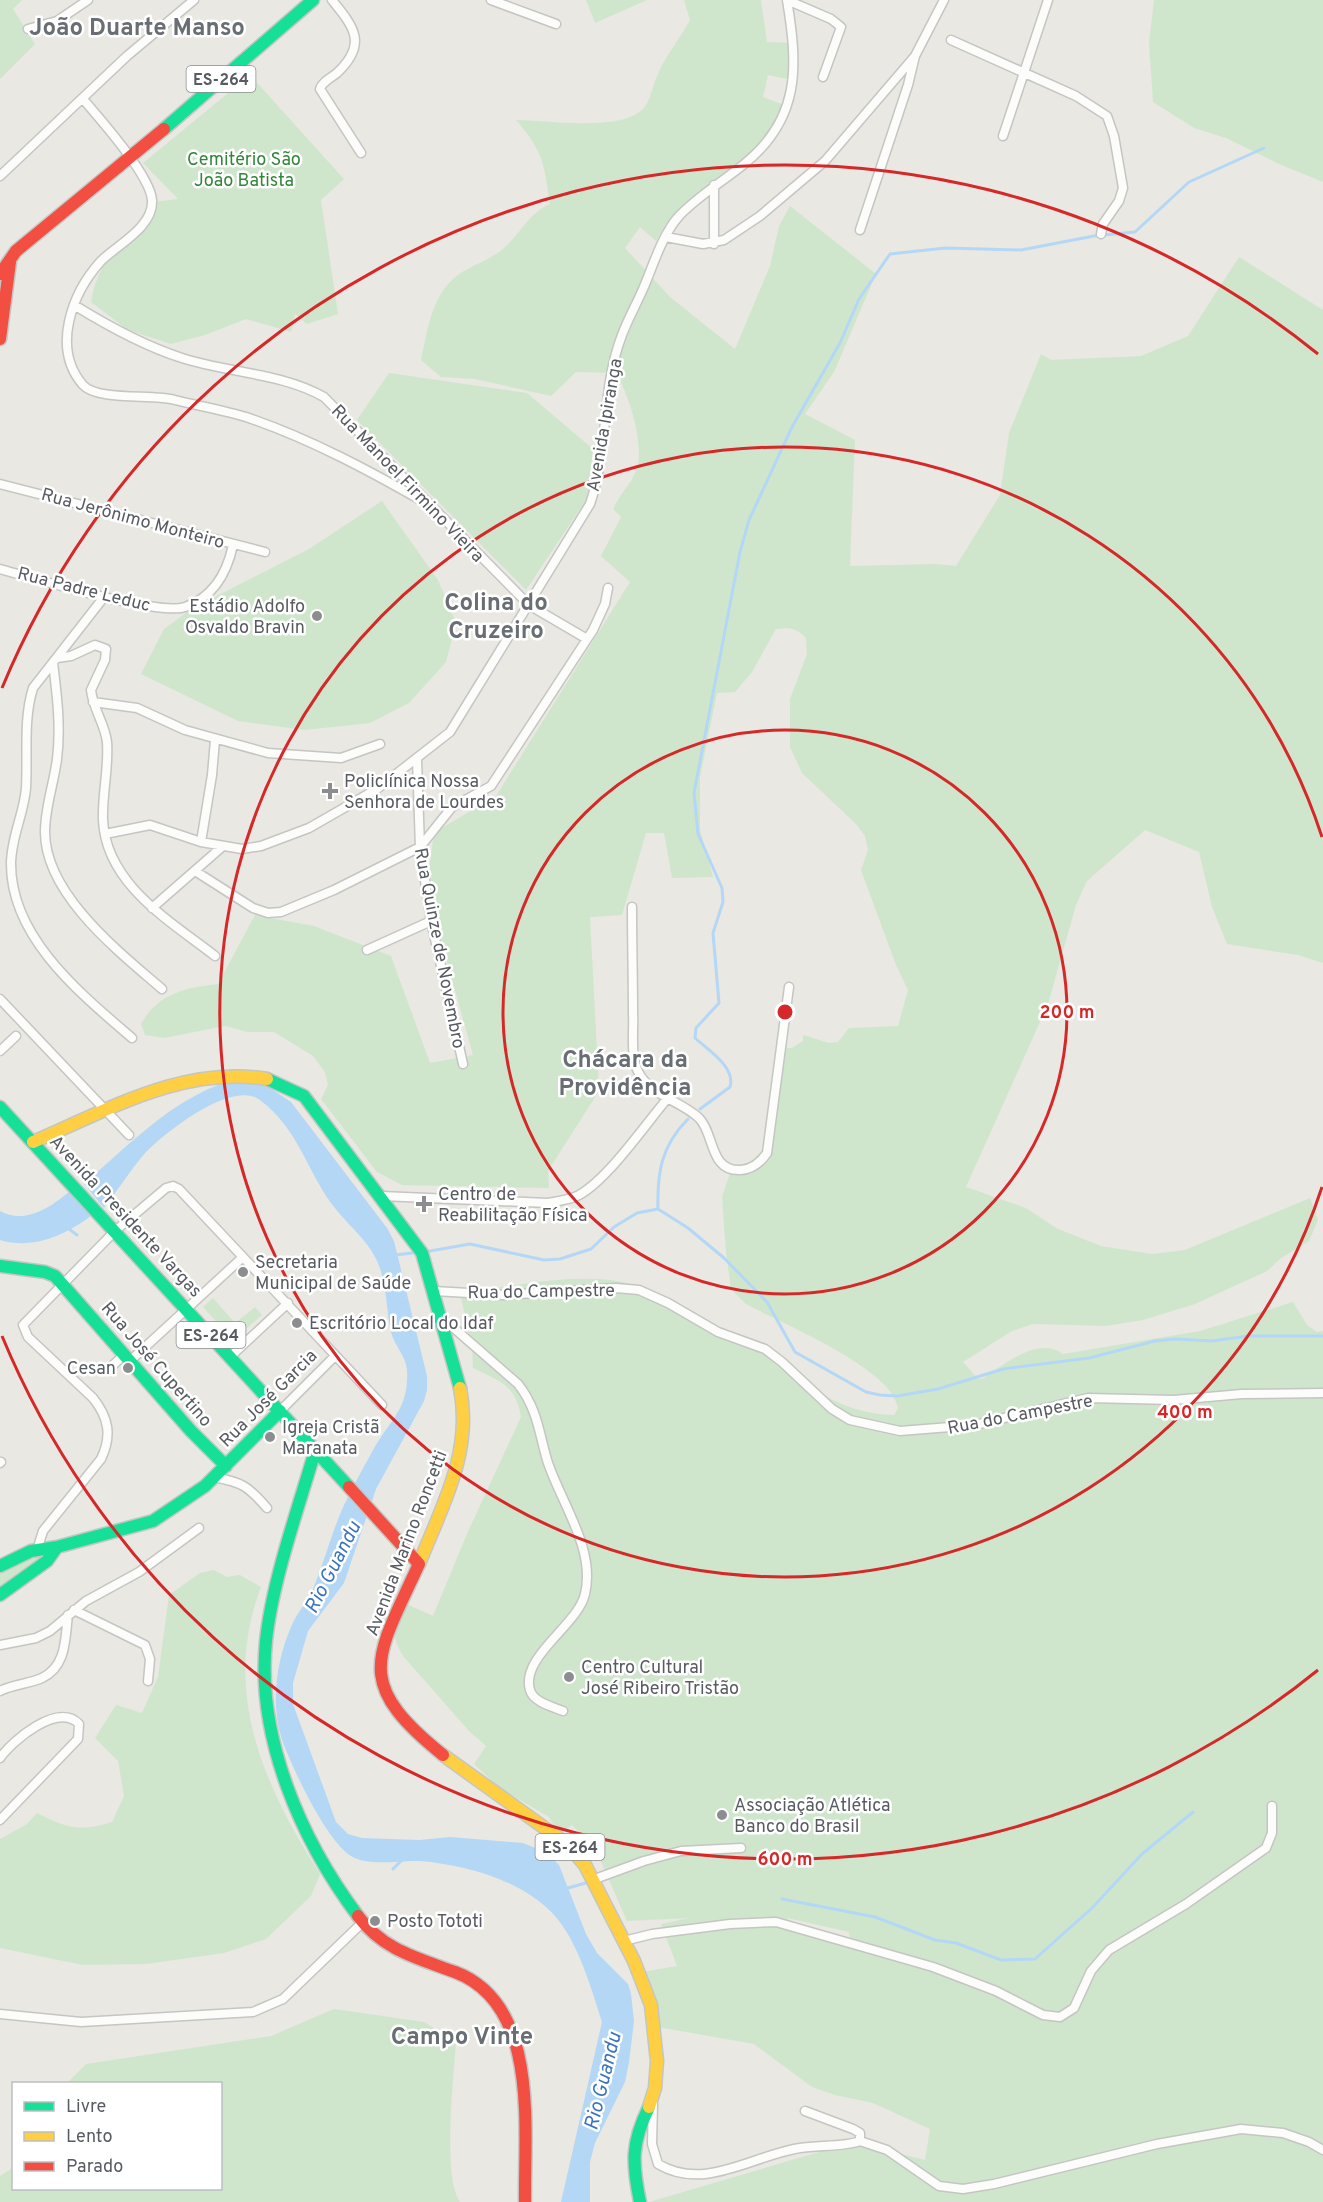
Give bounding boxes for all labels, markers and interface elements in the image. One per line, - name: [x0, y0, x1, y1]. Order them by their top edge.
- district label: João Duarte Manso: [29, 14, 245, 44]
- road number: ES-264: [186, 66, 256, 92]
- park label: Cemitério São João Batista: [187, 149, 301, 193]
- street label: Avenida Ipiranga: [582, 357, 629, 494]
- street label: Rua Manoel Firmino Vieira: [325, 400, 488, 568]
- street label: Rua Jerônimo Monteiro: [38, 484, 227, 555]
- street label: Rua Padre Leduc: [15, 563, 152, 618]
- district label: Colina do Cruzeiro: [444, 589, 548, 647]
- place label: Estádio Adolfo Osvaldo Bravin: [185, 596, 305, 640]
- marker: Estádio Adolfo Osvaldo Bravin: [310, 609, 324, 623]
- place label: Policlínica Nossa Senhora de Lourdes: [344, 771, 504, 815]
- marker: Policlínica Nossa Senhora de Lourdes: [321, 782, 339, 800]
- street label: Rua Quinze de Novembro: [408, 846, 469, 1051]
- centre of rings: [775, 1002, 795, 1022]
- text: 200 m: [1039, 1002, 1095, 1025]
- district label: Chácara da Providência: [559, 1046, 691, 1104]
- street label: Avenida Presidente Vargas: [44, 1131, 206, 1303]
- place label: Centro de Reabilitação Física: [438, 1184, 587, 1228]
- marker: Centro de Reabilitação Física: [415, 1195, 433, 1213]
- place label: Secretaria Municipal de Saúde: [255, 1252, 411, 1296]
- marker: Secretaria Municipal de Saúde: [236, 1265, 250, 1279]
- street label: Rua do Campestre: [467, 1280, 615, 1305]
- street label: Rua José Cupertino: [95, 1298, 217, 1432]
- place label: Escritório Local do Idaf: [309, 1313, 493, 1336]
- marker: Escritório Local do Idaf: [290, 1316, 304, 1330]
- road number: ES-264: [176, 1322, 246, 1348]
- street label: Rua José Garcia: [215, 1345, 323, 1453]
- place label: Cesan: [67, 1358, 116, 1381]
- marker: Cesan: [121, 1361, 135, 1375]
- street label: Rua do Campestre: [946, 1390, 1095, 1441]
- text: 400 m: [1157, 1402, 1213, 1425]
- place label: Igreja Cristã Maranata: [282, 1417, 379, 1461]
- marker: Igreja Cristã Maranata: [263, 1430, 277, 1444]
- street label: Avenida Marino Roncetti: [361, 1448, 453, 1639]
- water label: Rio Guandu: [300, 1517, 369, 1618]
- place label: Centro Cultural José Ribeiro Tristão: [581, 1657, 739, 1701]
- marker: Centro Cultural José Ribeiro Tristão: [562, 1670, 576, 1684]
- place label: Associação Atlética Banco do Brasil: [734, 1795, 890, 1839]
- marker: Associação Atlética Banco do Brasil: [715, 1808, 729, 1822]
- road number: ES-264: [536, 1834, 604, 1860]
- text: 600 m: [757, 1849, 813, 1872]
- place label: Posto Tototi: [387, 1911, 483, 1934]
- marker: Posto Tototi: [368, 1914, 382, 1928]
- district label: Campo Vinte: [391, 2023, 533, 2053]
- water label: Rio Guandu: [579, 2029, 629, 2133]
- legend: [12, 2082, 222, 2190]
- text: Livre: [66, 2096, 106, 2119]
- text: Lento: [66, 2126, 112, 2149]
- text: Parado: [66, 2156, 123, 2179]

